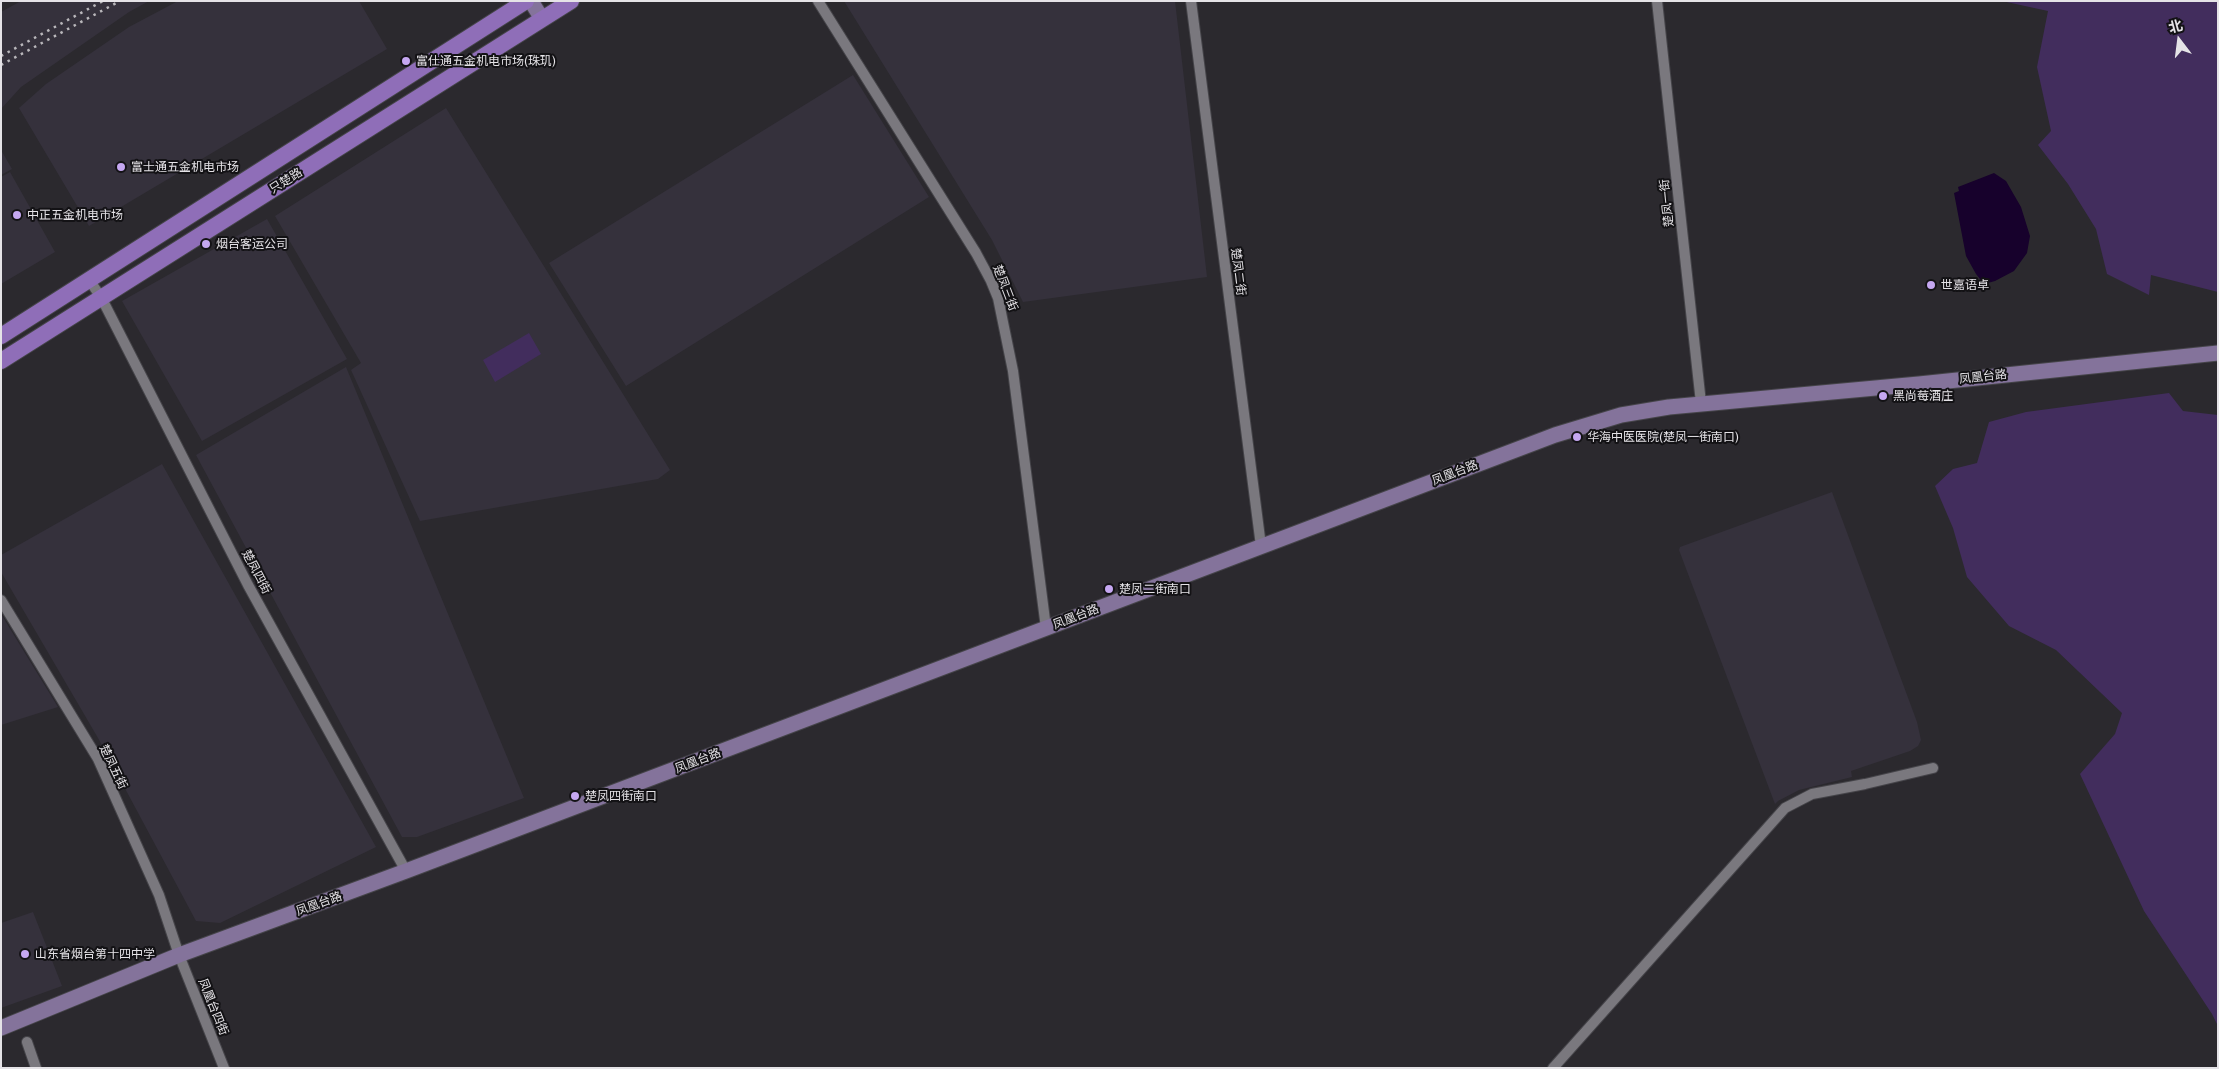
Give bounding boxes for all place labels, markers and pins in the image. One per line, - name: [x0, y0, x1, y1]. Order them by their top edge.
- place label: 富仕通五金机电市场(珠玑): [416, 54, 556, 68]
- marker: 富仕通五金机电市场(珠玑): [400, 55, 412, 67]
- place label: 富士通五金机电市场: [131, 160, 239, 174]
- marker: 富士通五金机电市场: [115, 161, 127, 173]
- place label: 中正五金机电市场: [27, 208, 123, 222]
- marker: 中正五金机电市场: [11, 209, 23, 221]
- place label: 烟台客运公司: [216, 237, 288, 251]
- marker: 烟台客运公司: [200, 238, 212, 250]
- place label: 世嘉语卓: [1941, 278, 1989, 292]
- marker: 世嘉语卓: [1925, 279, 1937, 291]
- place label: 黑尚莓酒庄: [1893, 389, 1953, 403]
- marker: 黑尚莓酒庄: [1877, 390, 1889, 402]
- place label: 华海中医医院(楚凤一街南口): [1587, 430, 1739, 444]
- marker: 华海中医医院(楚凤一街南口): [1571, 431, 1583, 443]
- place label: 楚凤二街南口: [1119, 582, 1191, 596]
- marker: 楚凤二街南口: [1103, 583, 1115, 595]
- place label: 楚凤四街南口: [585, 789, 657, 803]
- marker: 楚凤四街南口: [569, 790, 581, 802]
- place label: 山东省烟台第十四中学: [35, 947, 155, 961]
- marker: 山东省烟台第十四中学: [19, 948, 31, 960]

